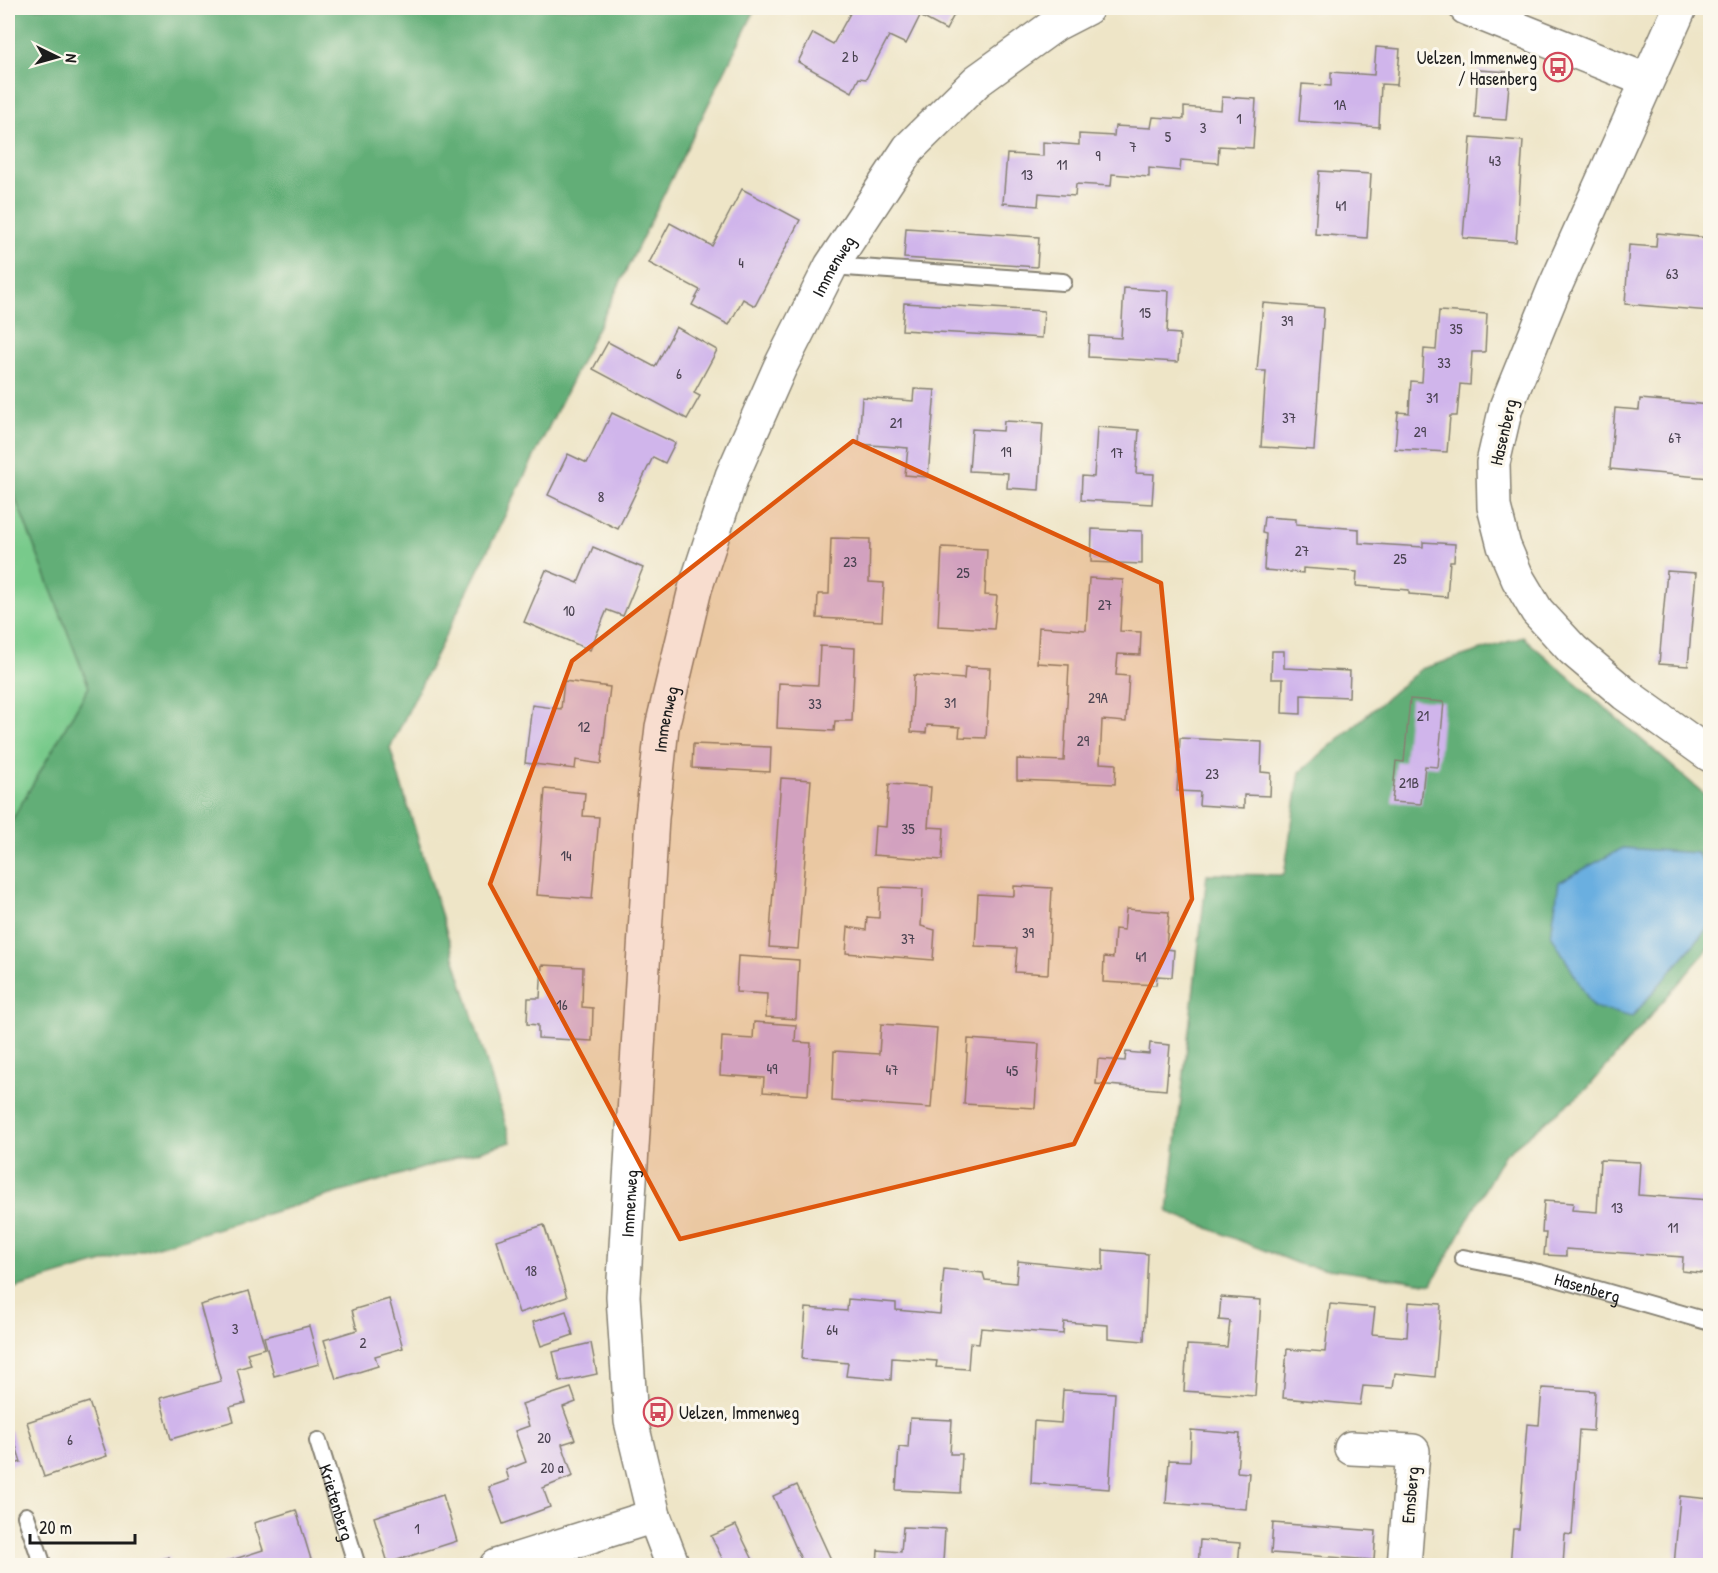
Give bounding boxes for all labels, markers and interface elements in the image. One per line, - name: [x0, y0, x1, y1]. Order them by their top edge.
- north arrow: [27, 27, 87, 87]
- place label: Uelzen, Immenweg / Hasenberg: [1417, 45, 1537, 91]
- house number: 2 b: [842, 46, 858, 67]
- bus stop icon: Uelzen, Immenweg / Hasenberg: [1542, 51, 1574, 83]
- text: N: [61, 53, 83, 64]
- house number: 1A: [1334, 94, 1347, 115]
- house number: 1: [1236, 108, 1242, 129]
- house number: 3: [1200, 117, 1207, 138]
- house number: 5: [1165, 126, 1172, 147]
- house number: 7: [1129, 136, 1137, 157]
- house number: 9: [1095, 145, 1101, 166]
- house number: 43: [1489, 150, 1501, 171]
- house number: 11: [1057, 154, 1067, 175]
- house number: 13: [1021, 164, 1033, 185]
- house number: 41: [1335, 195, 1347, 216]
- street label: Immenweg: [805, 230, 861, 301]
- house number: 4: [738, 252, 744, 273]
- house number: 63: [1666, 263, 1679, 284]
- house number: 15: [1139, 302, 1152, 323]
- house number: 39: [1281, 310, 1294, 331]
- house number: 35: [1449, 318, 1463, 339]
- house number: 33: [1437, 352, 1451, 373]
- house number: 6: [676, 363, 682, 384]
- house number: 31: [1426, 387, 1438, 408]
- street label: Hasenberg: [1483, 396, 1523, 468]
- house number: 37: [1282, 407, 1296, 428]
- house number: 21: [890, 412, 902, 433]
- house number: 29: [1414, 421, 1427, 442]
- house number: 67: [1668, 427, 1682, 448]
- house number: 19: [1001, 441, 1012, 462]
- house number: 17: [1111, 442, 1123, 463]
- house number: 8: [598, 486, 604, 507]
- house number: 27: [1295, 540, 1309, 561]
- house number: 25: [1393, 548, 1407, 569]
- house number: 23: [843, 551, 857, 572]
- house number: 25: [956, 562, 970, 583]
- house number: 27: [1098, 594, 1112, 615]
- house number: 10: [563, 600, 575, 621]
- street label: Immenweg: [647, 683, 684, 754]
- house number: 29A: [1088, 687, 1109, 708]
- house number: 31: [944, 692, 956, 713]
- house number: 33: [808, 693, 822, 714]
- house number: 21: [1417, 705, 1429, 726]
- house number: 12: [578, 716, 590, 737]
- house number: 29: [1077, 730, 1090, 751]
- house number: 23: [1205, 763, 1219, 784]
- house number: 21B: [1399, 772, 1419, 793]
- house number: 35: [901, 818, 915, 839]
- house number: 14: [560, 845, 572, 866]
- house number: 39: [1022, 922, 1035, 943]
- house number: 37: [901, 928, 915, 949]
- house number: 41: [1135, 946, 1147, 967]
- house number: 16: [556, 994, 568, 1015]
- house number: 49: [766, 1058, 778, 1079]
- house number: 47: [885, 1059, 899, 1080]
- house number: 45: [1006, 1060, 1019, 1081]
- street label: Immenweg: [614, 1169, 643, 1238]
- house number: 13: [1611, 1197, 1623, 1218]
- house number: 11: [1668, 1217, 1678, 1238]
- house number: 18: [525, 1260, 537, 1281]
- street label: Hasenberg: [1552, 1266, 1623, 1308]
- house number: 3: [232, 1318, 239, 1339]
- house number: 64: [826, 1319, 838, 1340]
- house number: 2: [359, 1332, 367, 1353]
- bus stop icon: Uelzen, Immenweg: [642, 1396, 674, 1428]
- place label: Uelzen, Immenweg: [679, 1400, 799, 1425]
- house number: 20: [537, 1427, 551, 1448]
- house number: 6: [67, 1429, 73, 1450]
- house number: 20 a: [540, 1457, 564, 1478]
- street label: Krietenberg: [313, 1461, 361, 1543]
- street label: Emsberg: [1395, 1466, 1425, 1524]
- scale bar: [30, 1507, 135, 1545]
- text: 20 m: [39, 1515, 72, 1540]
- house number: 1: [414, 1518, 420, 1539]

